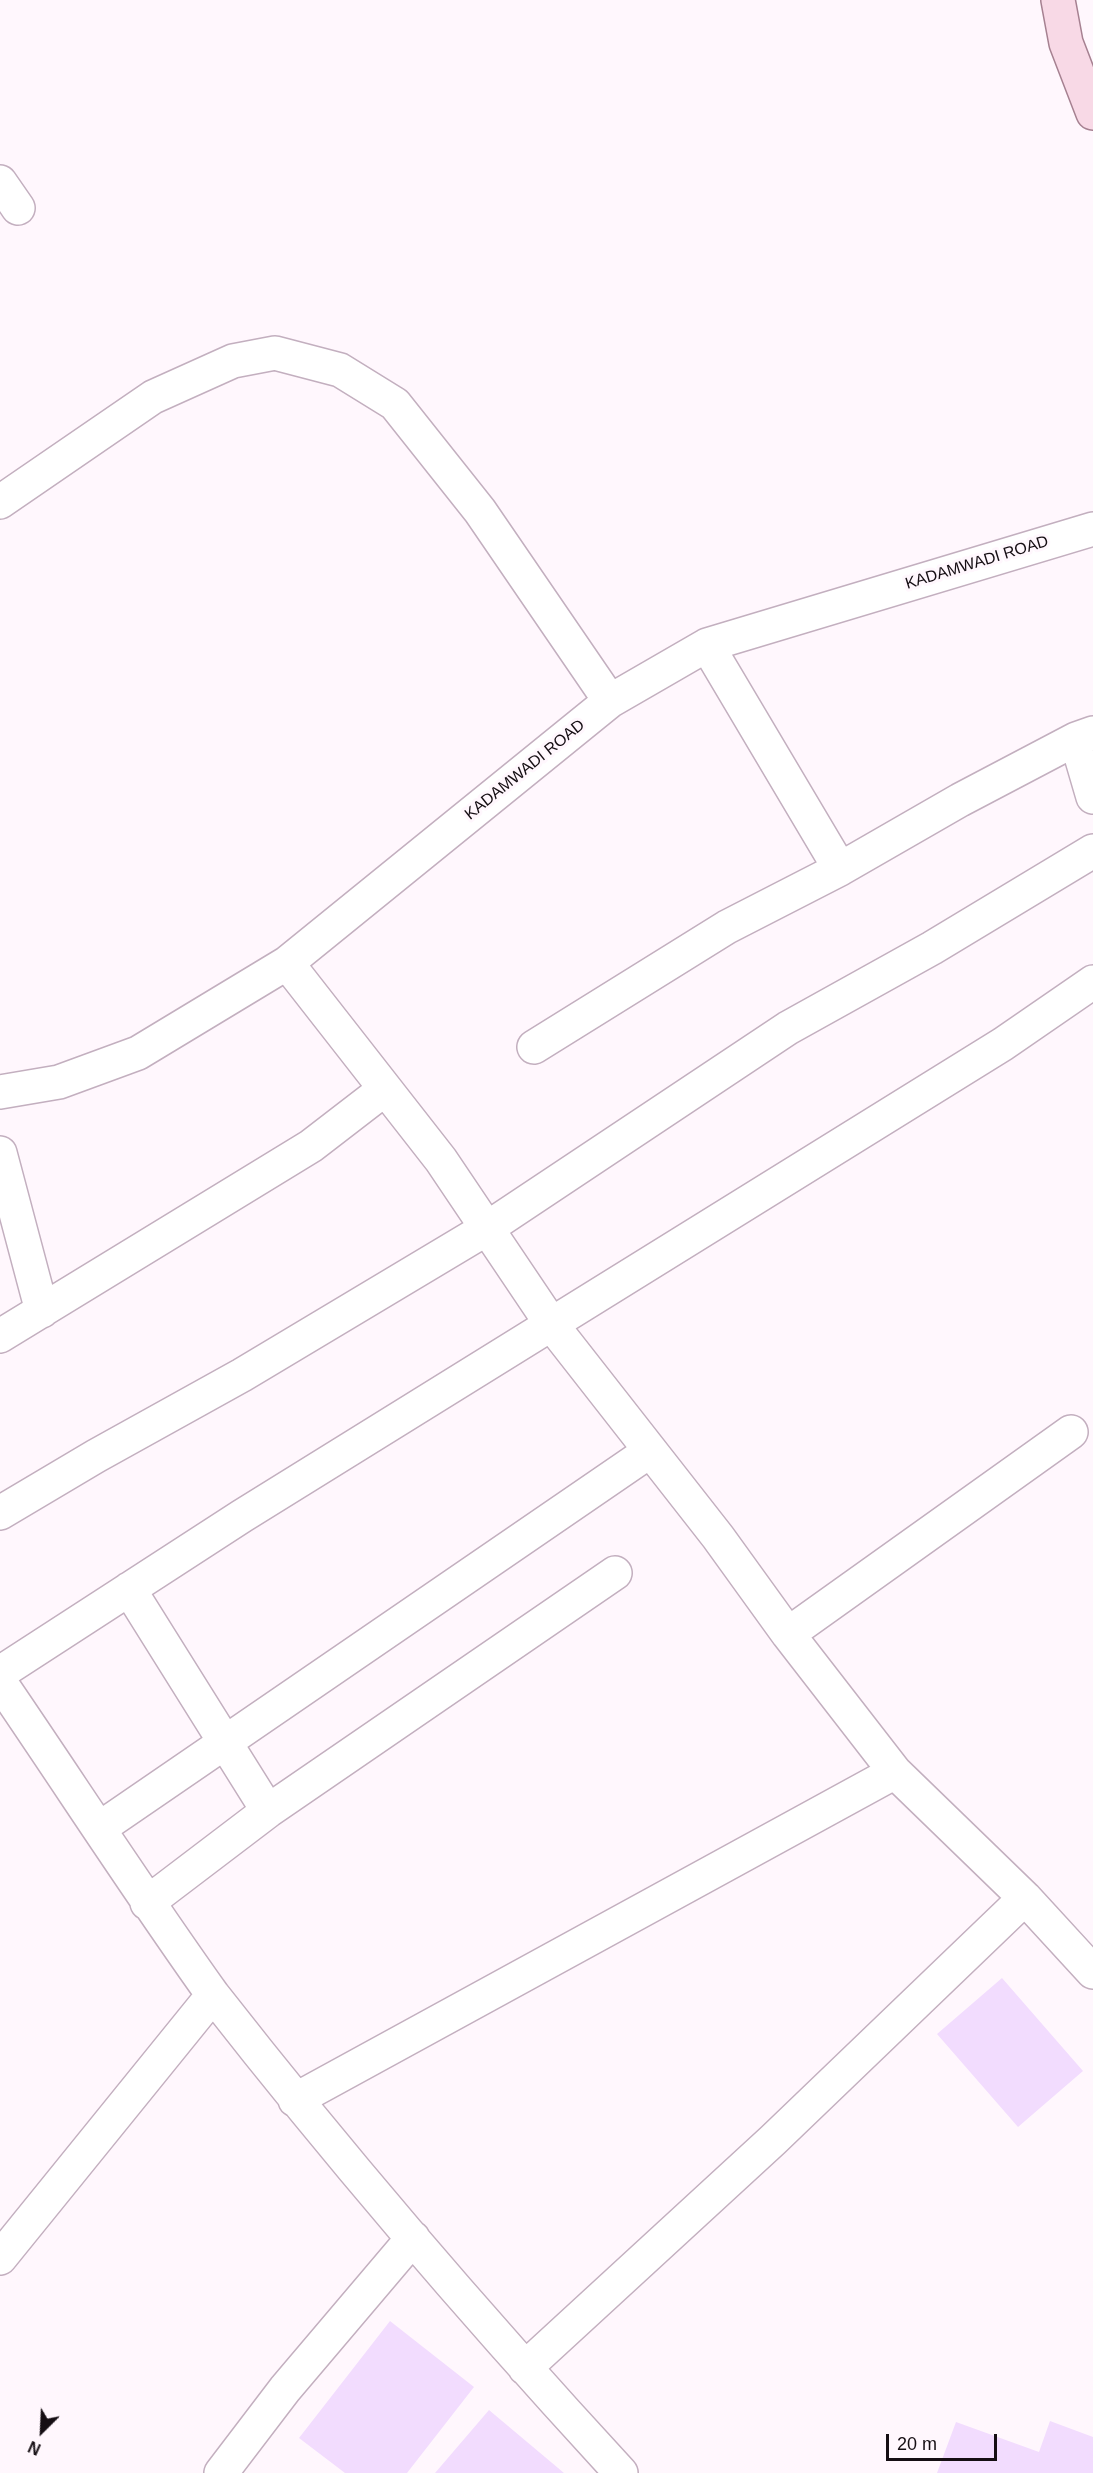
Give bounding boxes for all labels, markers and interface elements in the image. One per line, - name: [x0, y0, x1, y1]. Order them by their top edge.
- street label: KADAMWADI ROAD: [903, 532, 1051, 594]
- street label: KADAMWADI ROAD: [461, 716, 589, 824]
- north arrow: [12, 2401, 72, 2461]
- scale bar: [889, 2422, 1000, 2460]
- text: 20 m: [897, 2434, 937, 2454]
- text: N: [26, 2438, 43, 2458]

